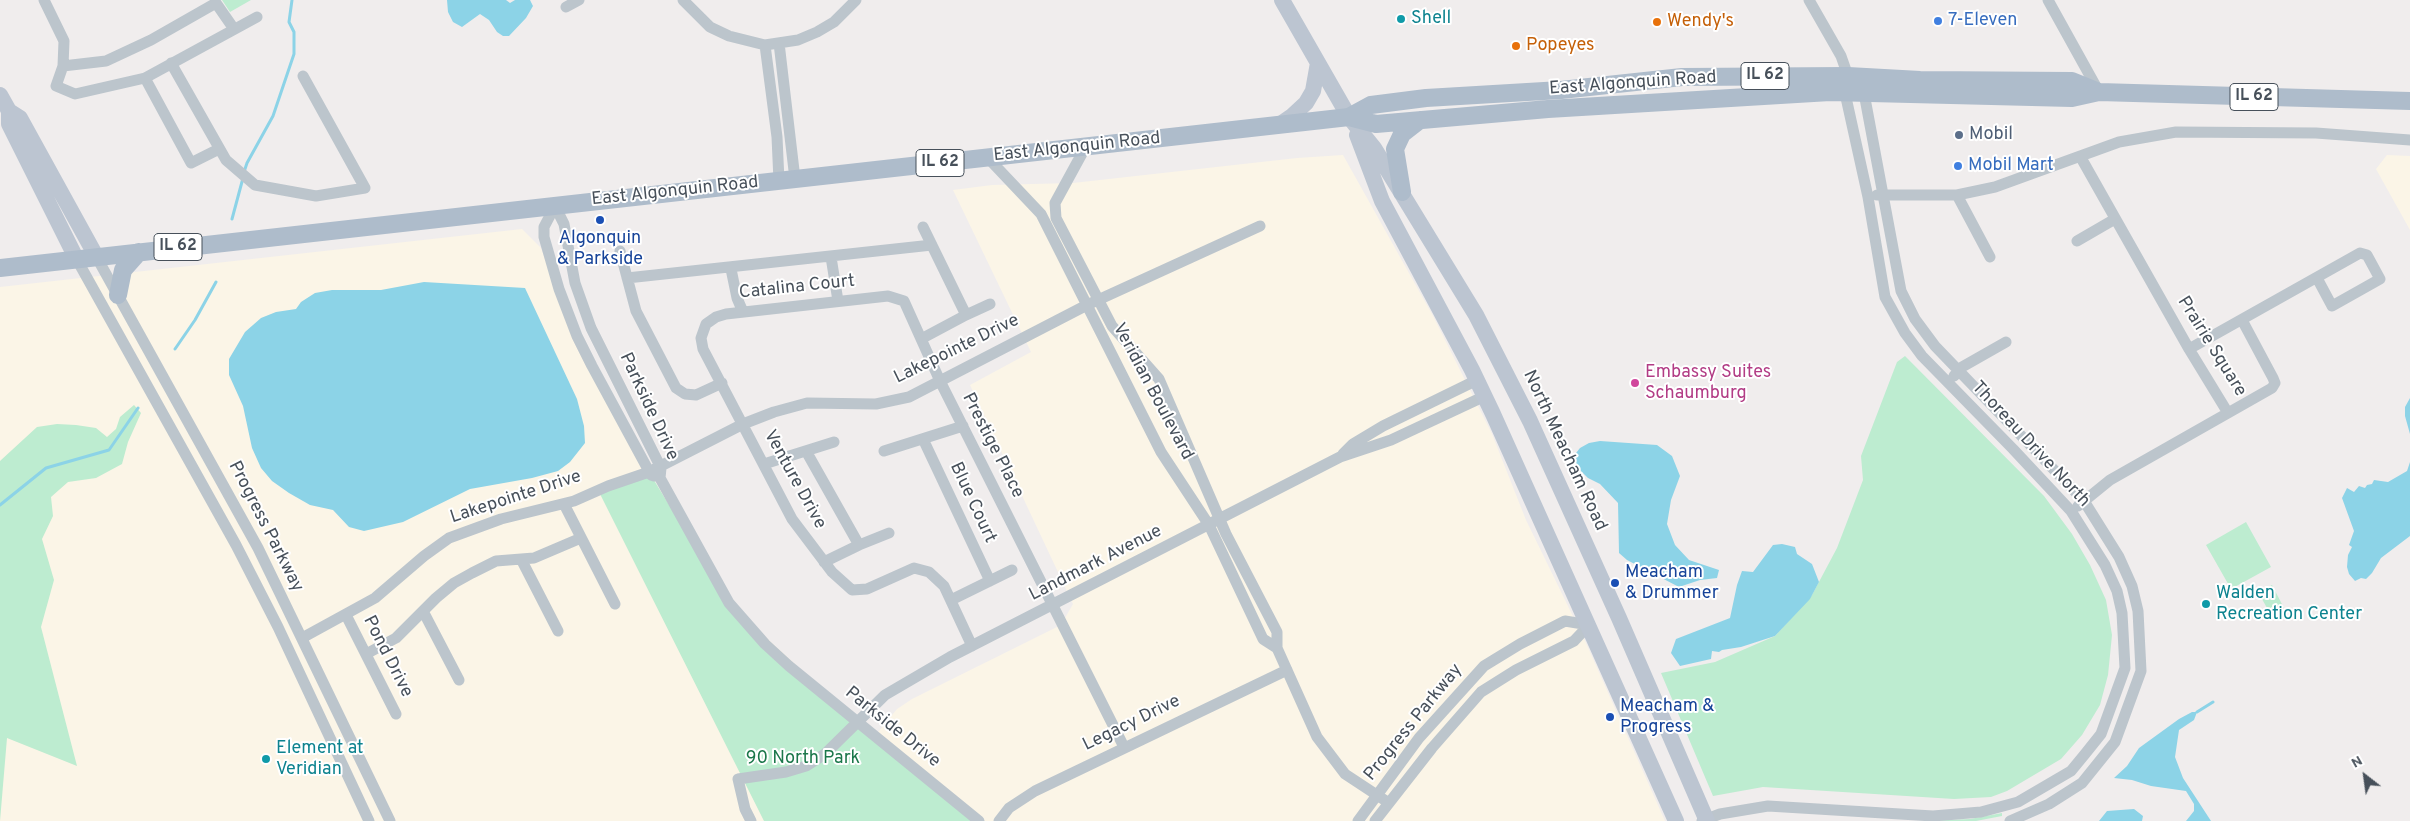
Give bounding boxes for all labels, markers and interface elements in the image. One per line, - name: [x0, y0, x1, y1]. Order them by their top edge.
- place label: Shell: [1411, 8, 1451, 30]
- place label: 7-Eleven: [1948, 10, 2017, 32]
- place label: Wendy's: [1667, 11, 1734, 33]
- marker: Shell: [1395, 13, 1407, 25]
- marker: 7-Eleven: [1932, 15, 1944, 27]
- marker: Wendy's: [1651, 16, 1663, 28]
- place label: Popeyes: [1526, 35, 1595, 57]
- marker: Popeyes: [1510, 40, 1522, 52]
- road number: IL 62: [1741, 62, 1789, 90]
- street label: East Algonquin Road: [1549, 67, 1717, 101]
- road number: IL 62: [2230, 84, 2278, 110]
- place label: Mobil: [1969, 124, 2013, 146]
- street label: East Algonquin Road: [992, 128, 1162, 168]
- marker: Mobil: [1953, 129, 1965, 141]
- road number: IL 62: [916, 150, 964, 177]
- place label: Mobil Mart: [1968, 155, 2054, 177]
- marker: Mobil Mart: [1952, 160, 1964, 172]
- street label: East Algonquin Road: [590, 172, 760, 212]
- marker: Algonquin & Parkside: [594, 214, 606, 226]
- place label: Algonquin & Parkside: [557, 228, 643, 270]
- road number: IL 62: [154, 233, 202, 260]
- street label: Catalina Court: [738, 271, 856, 305]
- street label: Prairie Square: [2172, 293, 2250, 401]
- street label: Lakepointe Drive: [891, 310, 1023, 390]
- street label: Veridian Boulevard: [1107, 320, 1197, 464]
- street label: Parkside Drive: [614, 350, 682, 464]
- place label: Embassy Suites Schaumburg: [1645, 362, 1771, 404]
- street label: North Meacham Road: [1517, 367, 1611, 535]
- marker: Embassy Suites Schaumburg: [1629, 377, 1641, 389]
- street label: Thoreau Drive North: [1966, 378, 2094, 512]
- street label: Prestige Place: [956, 390, 1028, 502]
- street label: Venture Drive: [758, 427, 830, 533]
- street label: Progress Parkway: [223, 458, 307, 596]
- street label: Blue Court: [944, 459, 1000, 547]
- street label: Lakepointe Drive: [448, 467, 584, 529]
- street label: Landmark Avenue: [1026, 521, 1166, 607]
- place label: Meacham & Drummer: [1625, 562, 1719, 604]
- marker: Meacham & Drummer: [1609, 577, 1621, 589]
- place label: Walden Recreation Center: [2216, 583, 2362, 626]
- marker: Walden Recreation Center: [2200, 598, 2212, 610]
- street label: Pond Drive: [357, 613, 417, 701]
- street label: Progress Parkway: [1360, 660, 1468, 786]
- street label: Parkside Drive: [840, 683, 944, 773]
- street label: Legacy Drive: [1080, 691, 1184, 757]
- place label: Meacham & Progress: [1620, 696, 1714, 739]
- marker: Meacham & Progress: [1604, 711, 1616, 723]
- place label: Element at Veridian: [276, 738, 364, 781]
- park label: 90 North Park: [746, 748, 860, 770]
- north arrow: [2340, 751, 2390, 801]
- marker: Element at Veridian: [260, 753, 272, 765]
- text: N: [2349, 753, 2366, 772]

